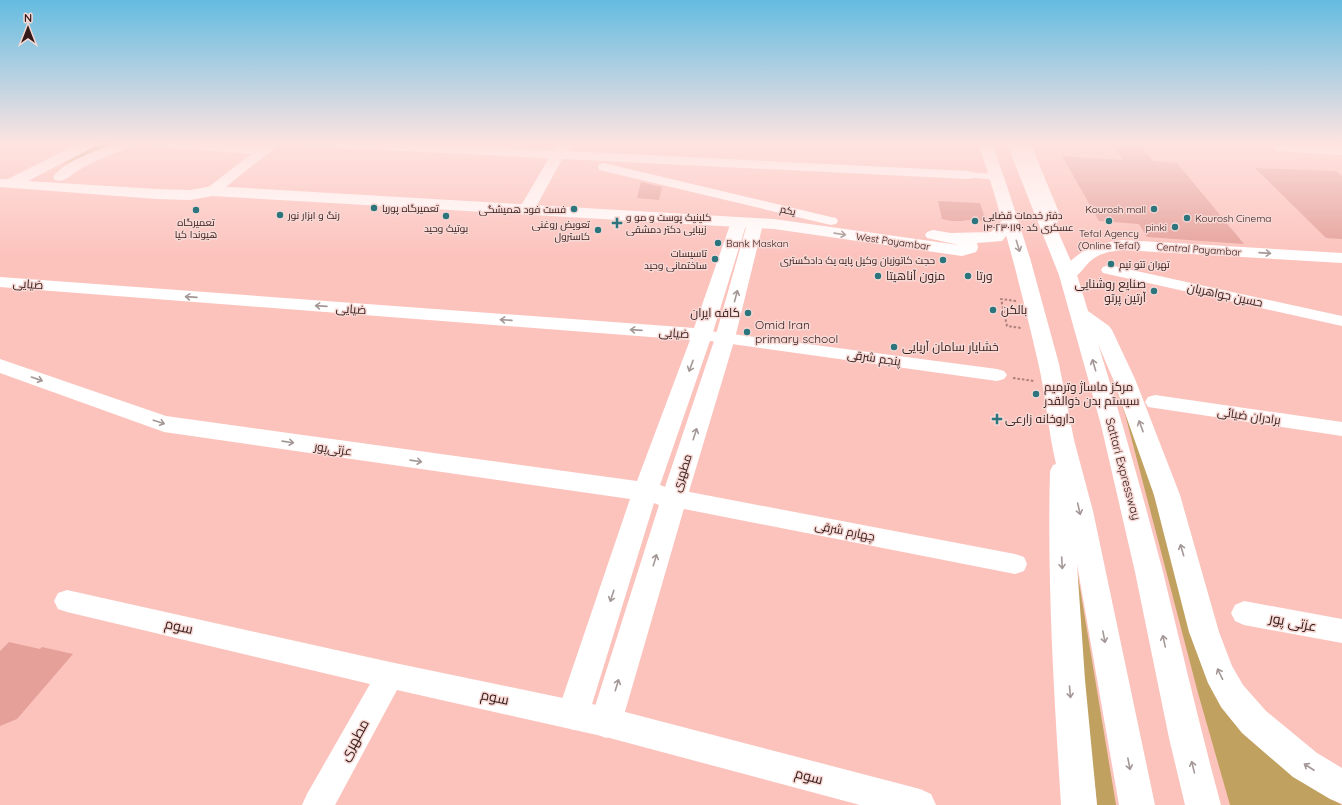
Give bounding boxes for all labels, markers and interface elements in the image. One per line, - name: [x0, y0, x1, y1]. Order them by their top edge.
- north arrow: [8, 8, 48, 48]
- text: N: [24, 11, 32, 25]
- place label: تعمیرگاه پوریا: [382, 202, 439, 215]
- street label: یکم: [778, 202, 797, 220]
- marker: تعمیرگاه پوریا: [369, 203, 379, 213]
- place label: فست فود همیشگی: [479, 203, 566, 216]
- place label: Kourosh mall: [1085, 203, 1146, 216]
- marker: فست فود همیشگی: [569, 204, 579, 214]
- marker: Kourosh mall: [1149, 204, 1159, 214]
- marker: تعمیرگاه هیوندا کیا: [191, 205, 201, 215]
- place label: رنگ و ابزار نور: [287, 209, 340, 222]
- place label: دفتر خدمات قضایی عسکری کد ۱۴۰۲۳۰۱۱۹۰: [983, 209, 1074, 234]
- marker: رنگ و ابزار نور: [275, 210, 285, 220]
- marker: بوتیک وحید: [441, 211, 451, 221]
- place label: کلینیک پوست و مو و زیبایی دکتر دمشقی: [626, 211, 711, 236]
- place label: Kourosh Cinema: [1195, 212, 1271, 225]
- marker: Kourosh Cinema: [1182, 213, 1192, 223]
- place label: تعمیرگاه هیوندا کیا: [175, 216, 217, 241]
- marker: دفتر خدمات قضایی عسکری کد ۱۴۰۲۳۰۱۱۹۰: [970, 216, 980, 226]
- marker: Tefal Agency (Online Tefal): [1104, 216, 1114, 226]
- marker: کلینیک پوست و مو و زیبایی دکتر دمشقی: [611, 217, 623, 229]
- place label: تعویض روغنی کاسترول: [532, 218, 590, 243]
- place label: pinki: [1146, 221, 1167, 234]
- place label: بوتیک وحید: [424, 222, 468, 235]
- marker: pinki: [1170, 222, 1180, 232]
- marker: تعویض روغنی کاسترول: [593, 225, 603, 235]
- place label: Tefal Agency (Online Tefal): [1078, 227, 1140, 252]
- one-way arrow: [833, 230, 846, 238]
- street label: West Payambar: [855, 230, 931, 253]
- place label: Bank Maskan: [726, 237, 789, 250]
- marker: Bank Maskan: [713, 238, 723, 248]
- one-way arrow: [1014, 240, 1022, 252]
- street label: Central Payambar: [1156, 240, 1242, 259]
- place label: تاسیسات ساختمانی وحید: [644, 247, 707, 272]
- one-way arrow: [1258, 250, 1271, 257]
- marker: تاسیسات ساختمانی وحید: [710, 254, 720, 264]
- place label: حجت کاتوزیان وکیل پایه یک دادگستری: [780, 254, 935, 267]
- marker: حجت کاتوزیان وکیل پایه یک دادگستری: [938, 255, 948, 265]
- place label: تهران تتو تیم: [1119, 258, 1170, 272]
- marker: تهران تتو تیم: [1106, 259, 1116, 269]
- place label: مزون آناهیتا: [886, 268, 945, 283]
- place label: ورتا: [976, 268, 992, 283]
- marker: مزون آناهیتا: [873, 271, 883, 281]
- marker: ورتا: [963, 271, 973, 281]
- street label: ضیایی: [12, 275, 44, 292]
- place label: صنایع روشنایی آرتین پرتو: [1075, 276, 1147, 307]
- street label: حسین جواهریان: [1186, 279, 1264, 310]
- marker: صنایع روشنایی آرتین پرتو: [1149, 286, 1159, 296]
- one-way arrow: [733, 290, 741, 303]
- one-way arrow: [185, 293, 198, 300]
- street label: ضیایی: [335, 300, 367, 317]
- place label: بالکن: [1001, 302, 1027, 317]
- one-way arrow: [315, 303, 328, 310]
- place label: کافه ایران: [690, 305, 740, 320]
- marker: بالکن: [988, 305, 998, 315]
- marker: کافه ایران: [743, 308, 753, 318]
- one-way arrow: [500, 317, 513, 324]
- place label: Omid Iran primary school: [755, 317, 838, 346]
- street label: ضیایی: [658, 324, 690, 341]
- one-way arrow: [630, 327, 643, 334]
- marker: Omid Iran primary school: [742, 327, 752, 337]
- place label: خشایار سامان آریایی: [902, 339, 999, 354]
- marker: خشایار سامان آریایی: [889, 342, 899, 352]
- street label: پنجم شرقی: [846, 346, 903, 371]
- one-way arrow: [687, 359, 695, 371]
- one-way arrow: [1090, 359, 1097, 372]
- one-way arrow: [30, 376, 43, 383]
- place label: مرکز ماساژ وترمیم سیستم بدن ذوالقدر: [1043, 379, 1140, 409]
- marker: مرکز ماساژ وترمیم سیستم بدن ذوالقدر: [1031, 389, 1041, 399]
- street label: برادران ضیائی: [1216, 404, 1282, 427]
- place label: داروخانه زارعی: [1005, 411, 1075, 426]
- marker: داروخانه زارعی: [992, 414, 1002, 424]
- street label: Sattari Expressway: [1103, 416, 1144, 522]
- one-way arrow: [153, 419, 166, 426]
- one-way arrow: [1137, 421, 1145, 433]
- one-way arrow: [692, 428, 699, 441]
- one-way arrow: [281, 438, 294, 446]
- street label: عزتی‌پور: [312, 438, 353, 461]
- street label: مطهری: [668, 452, 695, 494]
- one-way arrow: [409, 457, 422, 464]
- one-way arrow: [1076, 502, 1084, 515]
- street label: چهارم شرقی: [813, 517, 876, 546]
- one-way arrow: [1178, 543, 1185, 556]
- one-way arrow: [652, 554, 659, 567]
- one-way arrow: [1058, 556, 1066, 569]
- one-way arrow: [608, 589, 615, 602]
- street label: عزتی پور: [1267, 608, 1318, 636]
- street label: سوم: [163, 614, 195, 639]
- one-way arrow: [1100, 630, 1108, 643]
- one-way arrow: [1160, 634, 1168, 647]
- one-way arrow: [1216, 668, 1223, 680]
- one-way arrow: [614, 678, 621, 691]
- street label: سوم: [479, 685, 511, 710]
- one-way arrow: [1067, 685, 1074, 698]
- street label: مطهری: [335, 716, 373, 764]
- one-way arrow: [1125, 757, 1133, 770]
- one-way arrow: [1189, 761, 1197, 774]
- one-way arrow: [1303, 762, 1315, 770]
- street label: سوم: [793, 764, 825, 789]

